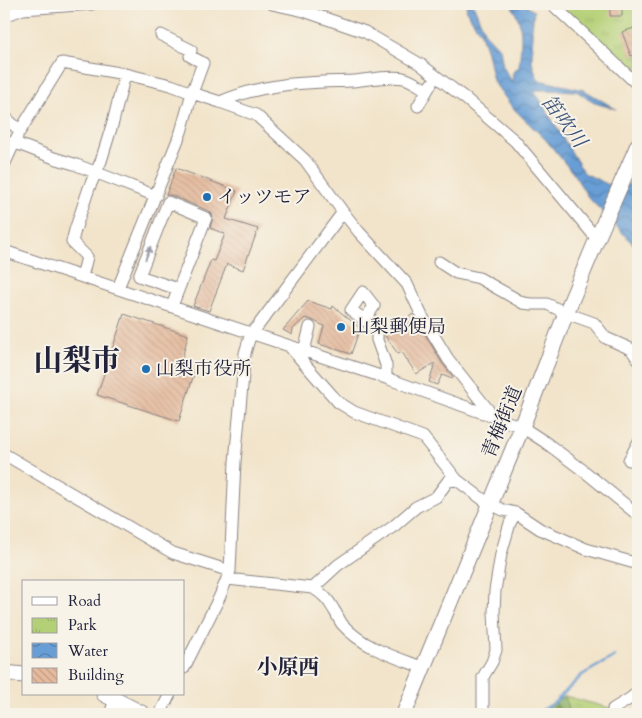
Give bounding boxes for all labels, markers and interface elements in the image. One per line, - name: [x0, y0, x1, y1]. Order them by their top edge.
- water label: 笛吹川: [535, 89, 594, 155]
- place label: イッツモア: [217, 184, 312, 210]
- marker: イッツモア: [201, 191, 213, 203]
- one-way arrow: [145, 246, 153, 260]
- place label: 山梨郵便局: [351, 314, 446, 340]
- marker: 山梨郵便局: [335, 321, 347, 333]
- district label: 山梨市: [33, 341, 121, 381]
- place label: 山梨市役所: [156, 356, 251, 382]
- marker: 山梨市役所: [140, 363, 152, 375]
- street label: 青梅街道: [476, 382, 528, 462]
- legend: [22, 580, 185, 696]
- text: Road: [68, 591, 101, 611]
- text: Park: [68, 615, 97, 635]
- text: Water: [67, 641, 109, 661]
- district label: 小原西: [257, 653, 320, 682]
- text: Building: [68, 665, 124, 685]

